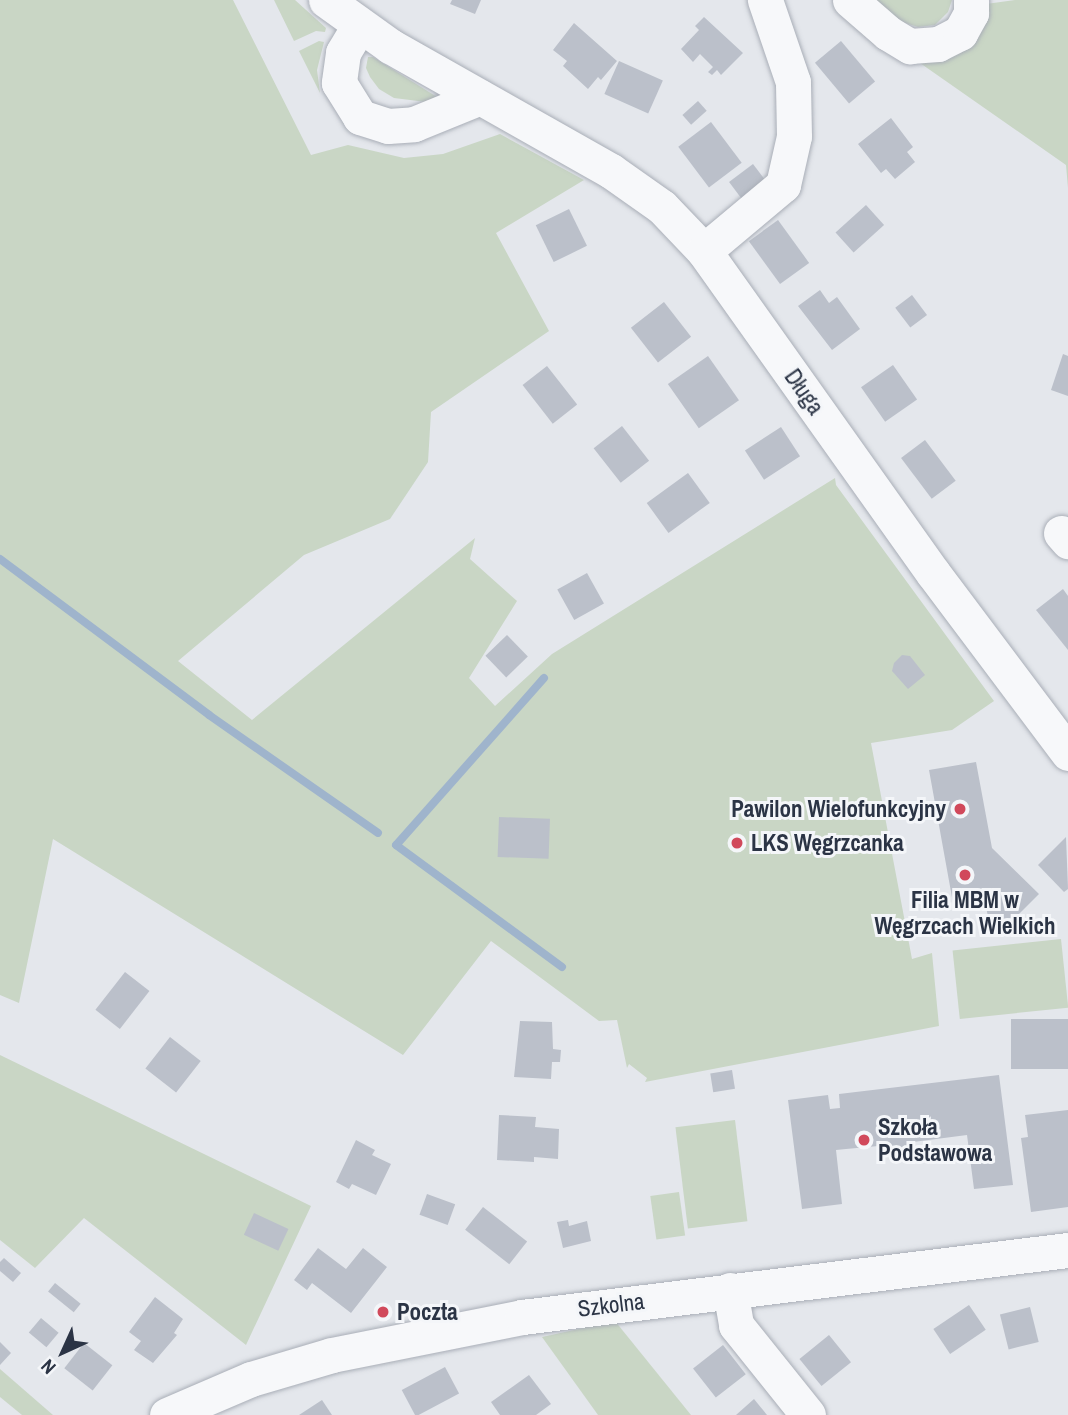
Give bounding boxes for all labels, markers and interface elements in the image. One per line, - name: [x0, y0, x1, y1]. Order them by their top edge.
- street label: Długa: [779, 364, 829, 420]
- place label: Pawilon Wielofunkcyjny: [731, 795, 946, 823]
- marker: Pawilon Wielofunkcyjny: [952, 801, 968, 817]
- place label: LKS Węgrzcanka: [751, 829, 904, 857]
- marker: LKS Węgrzcanka: [729, 835, 745, 851]
- marker: Filia MBM w Węgrzcach Wielkich: [957, 867, 973, 883]
- place label: Filia MBM w Węgrzcach Wielkich: [875, 886, 1055, 940]
- place label: Szkoła Podstawowa: [878, 1113, 992, 1167]
- marker: Szkoła Podstawowa: [856, 1132, 872, 1148]
- street label: Szkolna: [576, 1287, 646, 1323]
- place label: Poczta: [397, 1298, 458, 1326]
- marker: Poczta: [375, 1304, 391, 1320]
- north arrow: [28, 1317, 98, 1387]
- text: N: [35, 1354, 61, 1380]

